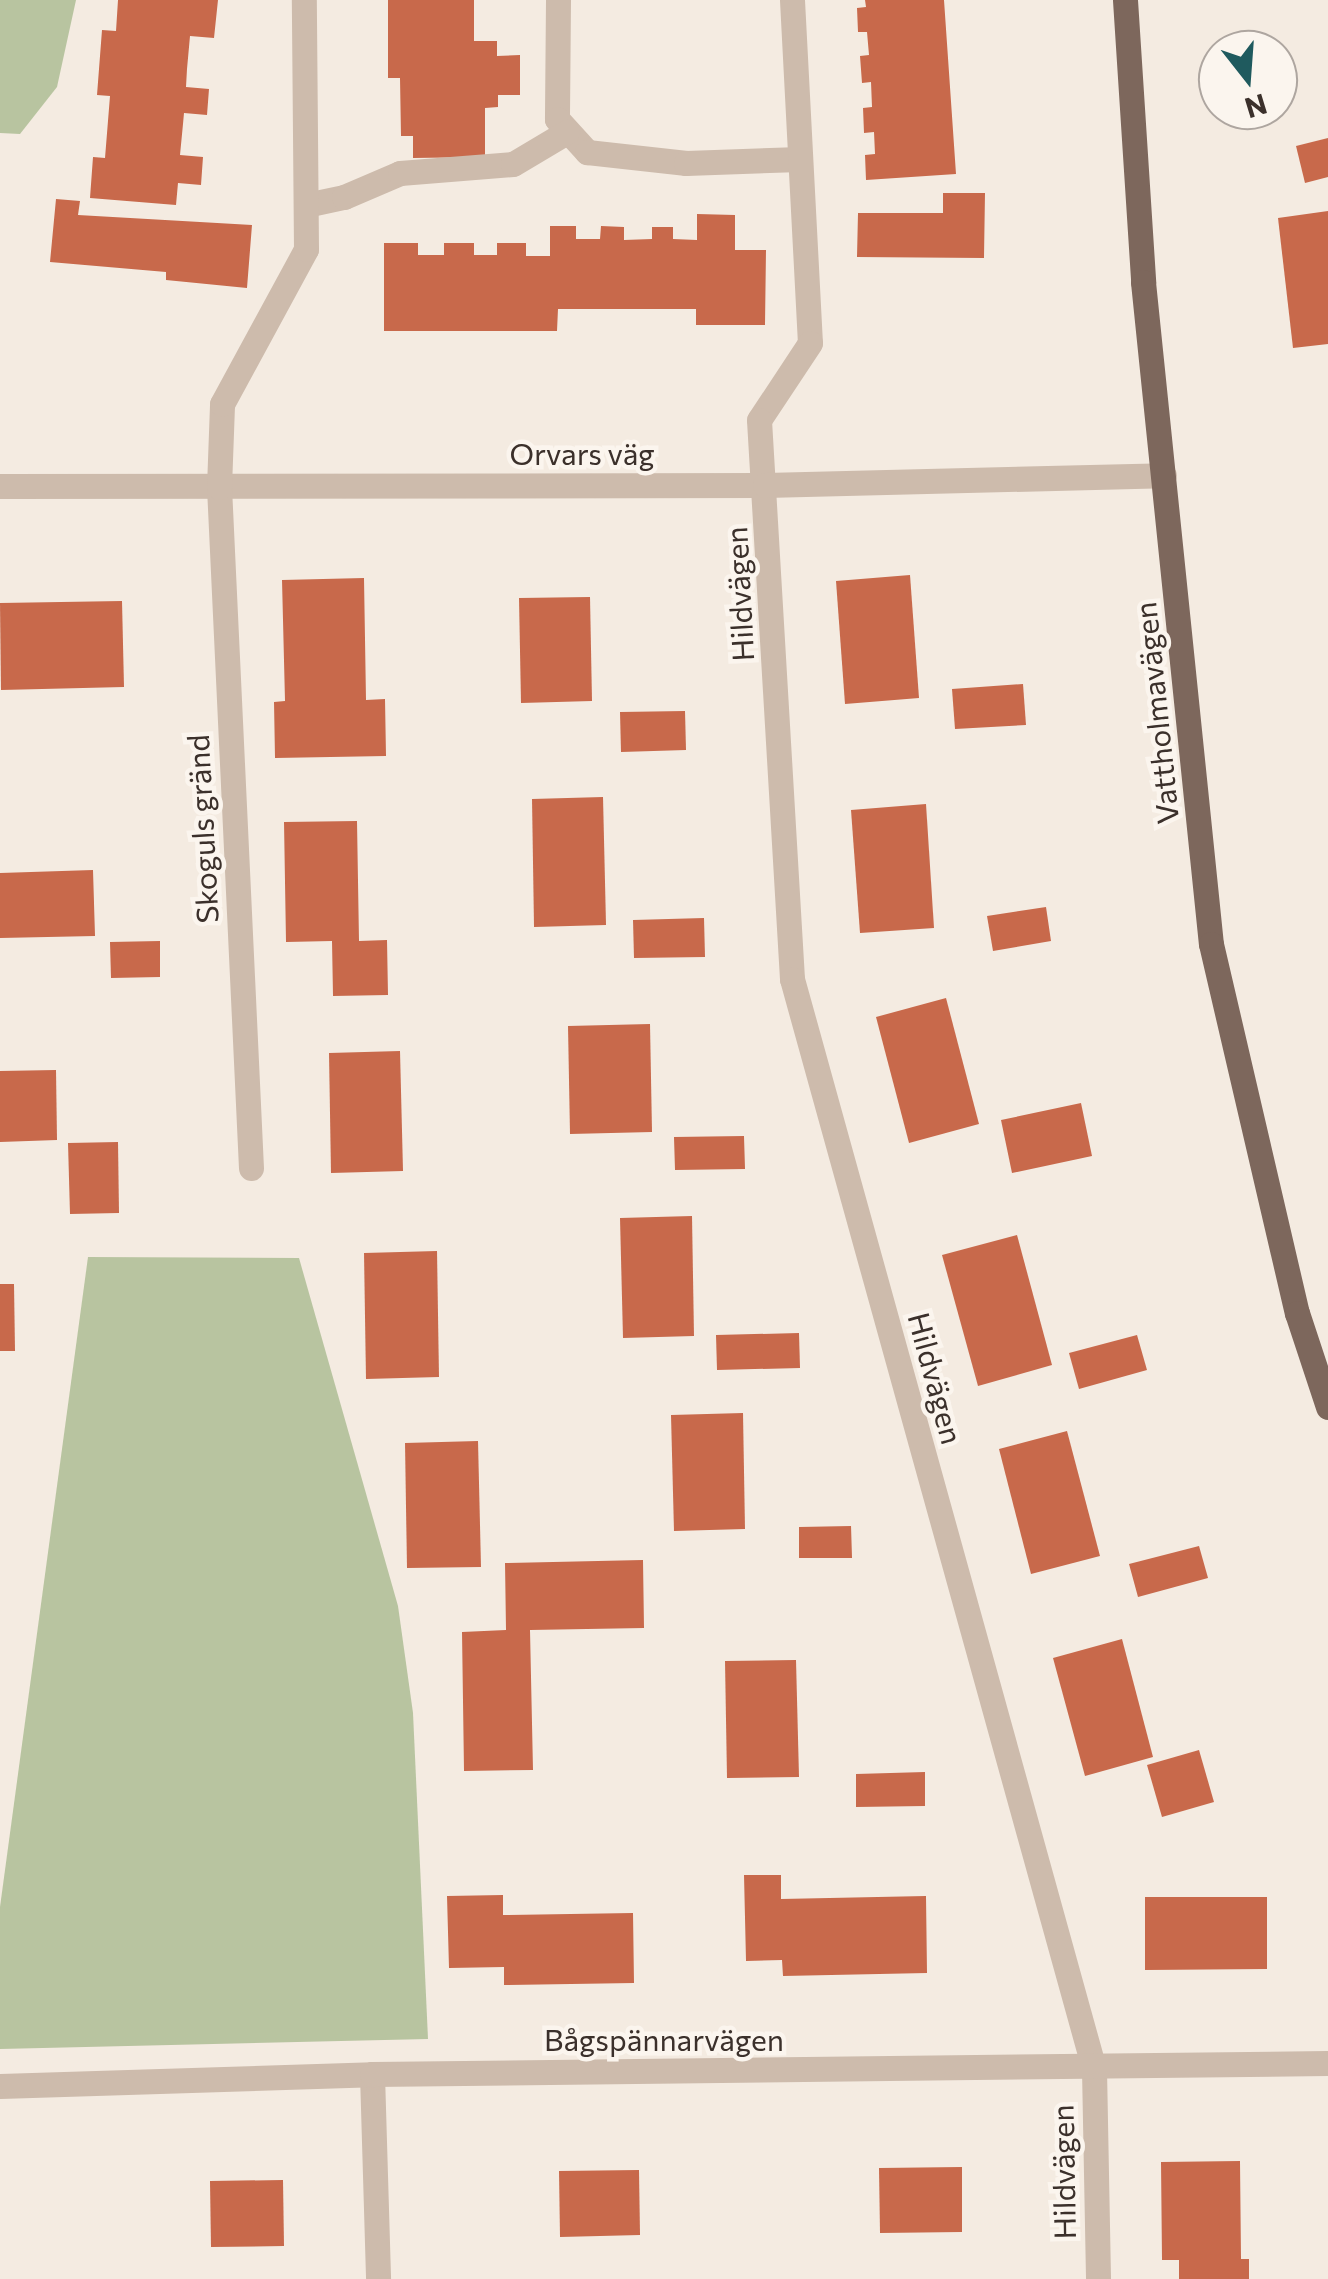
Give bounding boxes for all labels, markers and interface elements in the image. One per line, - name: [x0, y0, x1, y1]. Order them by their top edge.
- north arrow: [1198, 30, 1298, 130]
- text: N: [1241, 87, 1271, 126]
- street label: Orvars väg: [509, 435, 655, 471]
- street label: Hildvägen: [717, 526, 761, 662]
- street label: Vattholmavägen: [1126, 600, 1186, 826]
- street label: Skoguls gränd: [179, 734, 225, 924]
- street label: Hildvägen: [901, 1308, 971, 1448]
- street label: Bågspännarvägen: [544, 2021, 784, 2057]
- street label: Hildvägen: [1044, 2104, 1082, 2240]

